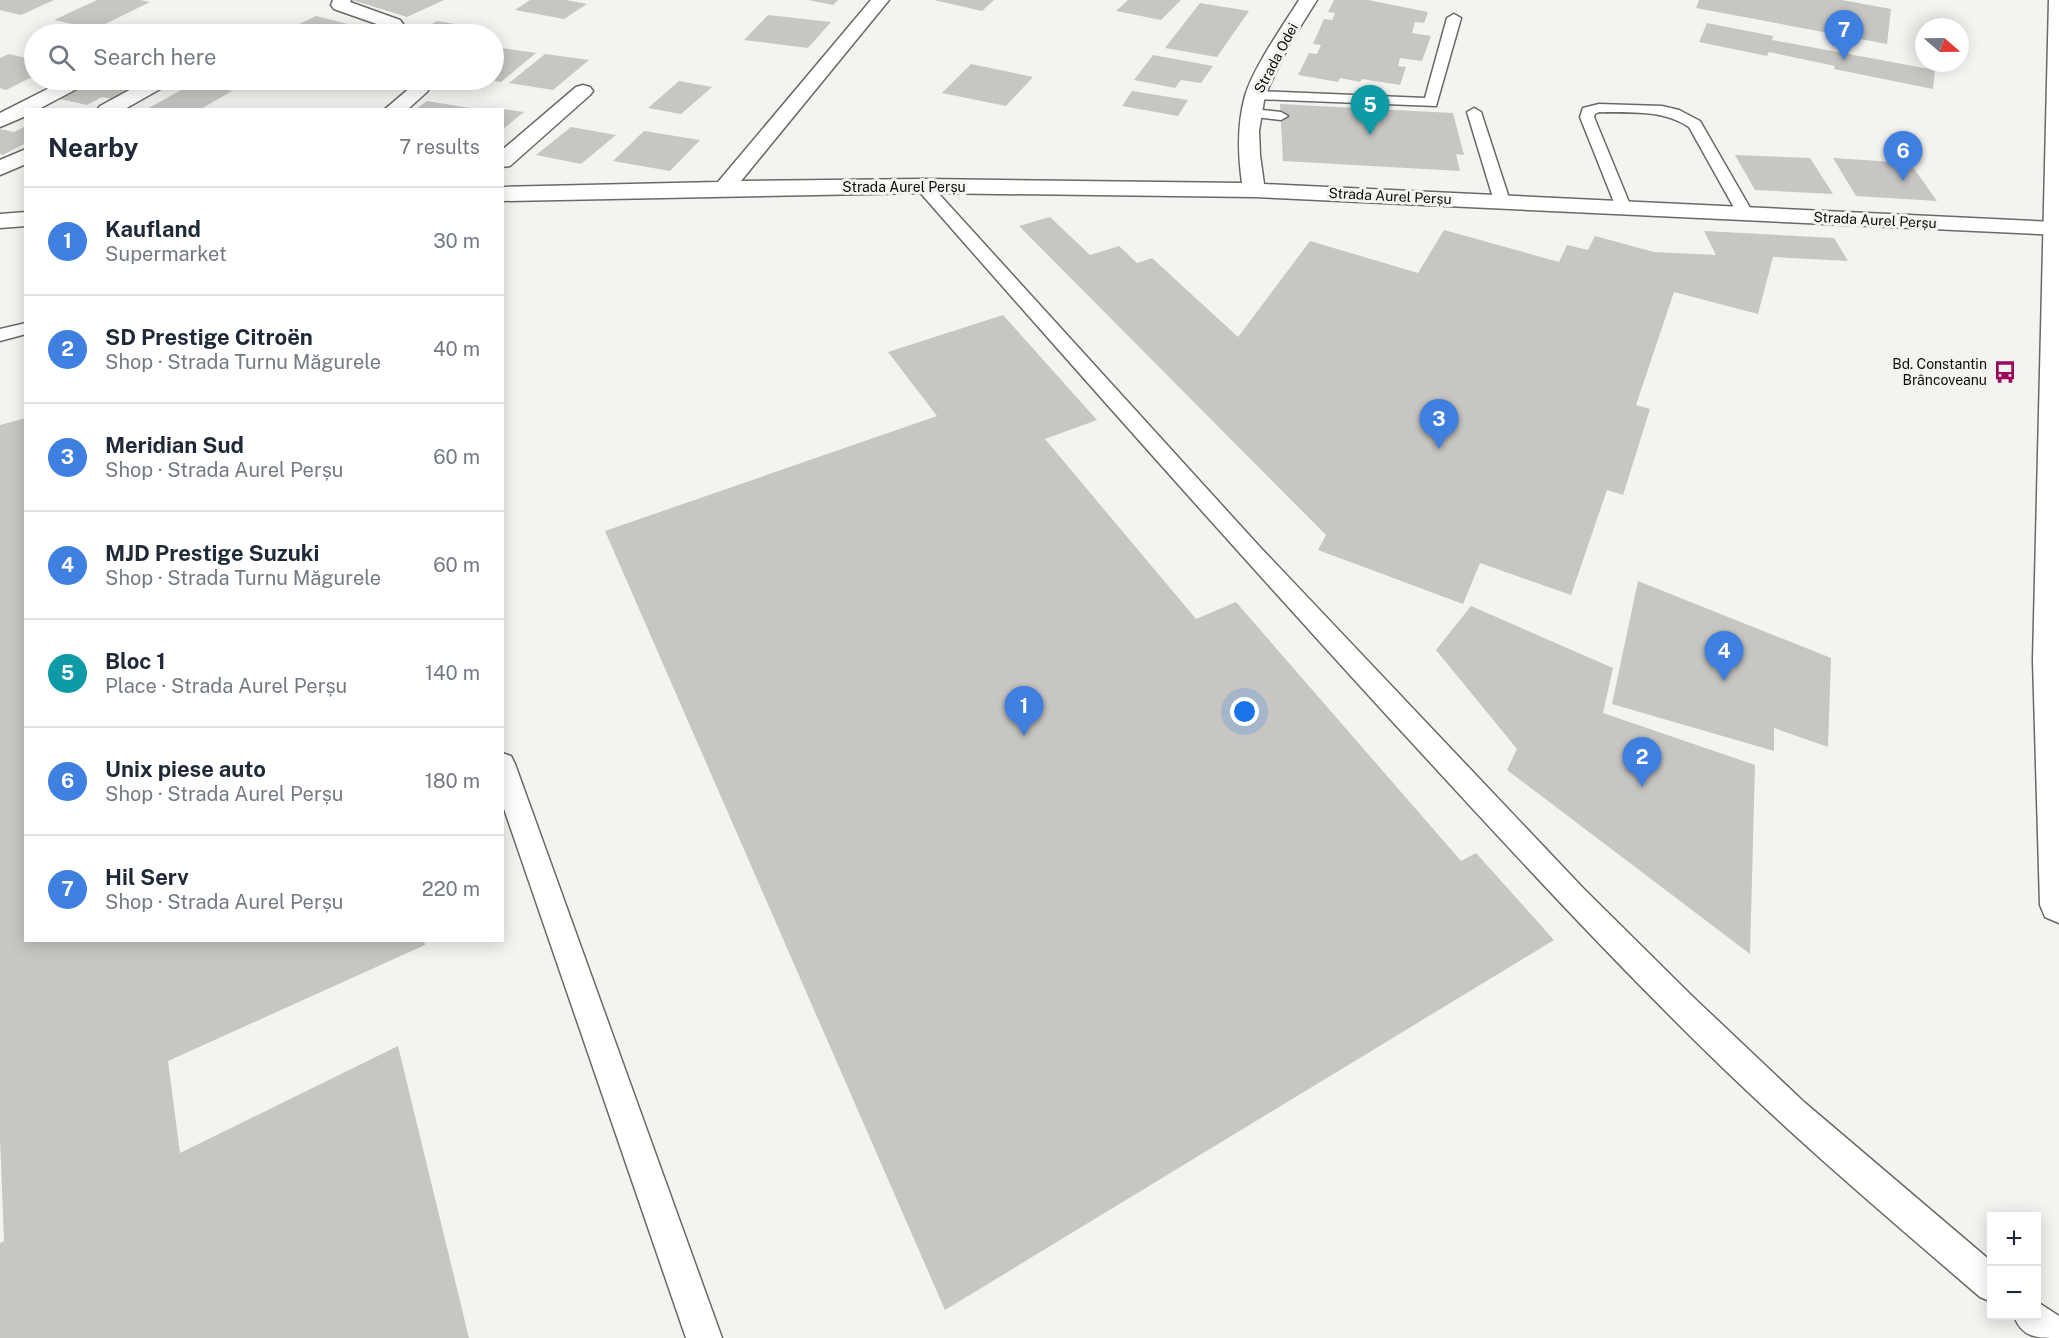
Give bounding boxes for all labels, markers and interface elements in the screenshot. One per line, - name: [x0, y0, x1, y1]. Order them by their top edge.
- pin: 7: [1824, 10, 1864, 60]
- north arrow: [1915, 18, 1969, 72]
- street label: Strada Odei: [1251, 20, 1301, 96]
- search box: [24, 24, 504, 90]
- icon: search: [45, 41, 78, 74]
- text: Search here: [93, 44, 217, 70]
- pin: 5: [1350, 86, 1390, 135]
- text: Nearby: [48, 132, 138, 163]
- pin: 6: [1884, 132, 1922, 181]
- text: 7 results: [399, 135, 480, 159]
- street label: Strada Aurel Perșu: [842, 179, 966, 195]
- street label: Strada Aurel Perșu: [1328, 185, 1452, 207]
- street label: Strada Aurel Perșu: [1813, 209, 1937, 231]
- text: Kaufland: [105, 216, 201, 242]
- text: 1: [63, 229, 72, 253]
- text: 30 m: [433, 229, 480, 253]
- text: Supermarket: [105, 242, 227, 266]
- text: SD Prestige Citroën: [105, 324, 313, 350]
- text: 2: [61, 337, 74, 361]
- text: 40 m: [433, 337, 480, 361]
- text: Shop · Strada Turnu Măgurele: [105, 350, 381, 374]
- place label: Bd. Constantin Brâncoveanu: [1892, 356, 1987, 388]
- bus stop icon: Bd. Constantin Brâncoveanu: [1992, 359, 2018, 385]
- pin: 3: [1420, 400, 1458, 449]
- text: Meridian Sud: [105, 432, 244, 458]
- text: 3: [61, 445, 74, 469]
- text: 60 m: [433, 445, 480, 469]
- text: Shop · Strada Aurel Perșu: [105, 458, 343, 482]
- text: MJD Prestige Suzuki: [105, 540, 319, 566]
- text: 4: [61, 553, 74, 577]
- text: 60 m: [433, 553, 480, 577]
- text: Shop · Strada Turnu Măgurele: [105, 566, 381, 590]
- pin: 4: [1704, 632, 1744, 681]
- text: Bloc 1: [105, 648, 166, 674]
- text: 5: [61, 661, 74, 685]
- text: 140 m: [425, 661, 480, 685]
- text: Place · Strada Aurel Perșu: [105, 674, 347, 698]
- pin: 1: [1004, 686, 1044, 736]
- your location: [1230, 697, 1259, 726]
- pin: 2: [1622, 738, 1662, 787]
- text: Unix piese auto: [105, 756, 266, 782]
- text: 6: [61, 769, 74, 793]
- text: 180 m: [425, 769, 480, 793]
- text: Shop · Strada Aurel Perșu: [105, 782, 343, 806]
- text: Hil Serv: [105, 864, 189, 890]
- text: 7: [61, 877, 74, 901]
- text: 220 m: [422, 877, 480, 901]
- text: Shop · Strada Aurel Perșu: [105, 890, 343, 914]
- map controls: [1987, 1212, 2041, 1320]
- button: +: [1987, 1212, 2041, 1266]
- button: −: [1987, 1266, 2041, 1320]

